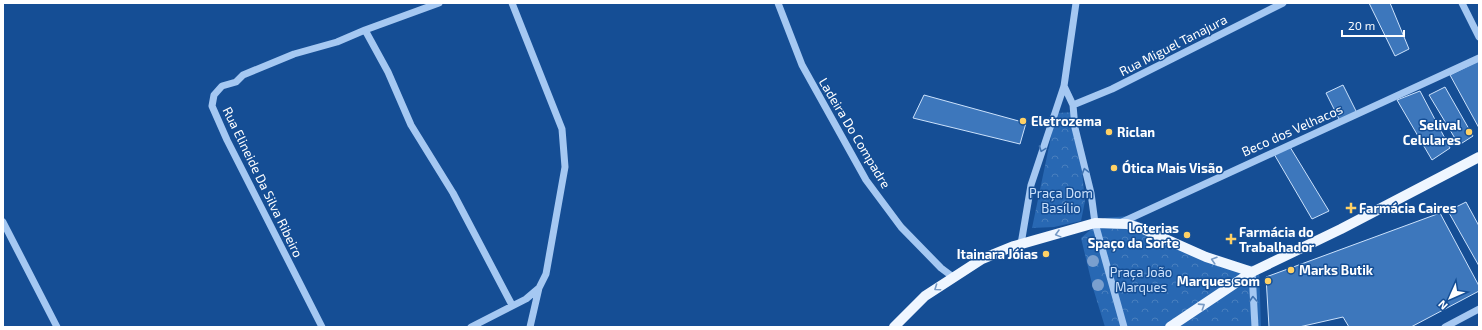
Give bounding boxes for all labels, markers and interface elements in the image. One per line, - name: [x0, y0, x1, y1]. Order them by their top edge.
- street label: Rua Miguel Tanajura: [1116, 11, 1230, 79]
- scale bar: [1342, 12, 1404, 38]
- text: 20 m: [1348, 18, 1375, 32]
- street label: Ladeira Do Compadre: [816, 75, 894, 191]
- street label: Beco dos Velhacos: [1239, 101, 1345, 159]
- street label: Rua Elineide Da Silva Ribeiro: [219, 104, 307, 260]
- place label: Eletrozema: [1031, 113, 1102, 129]
- marker: Eletrozema: [1018, 116, 1028, 126]
- place label: Selival Celulares: [1403, 117, 1462, 148]
- place label: Riclan: [1117, 124, 1155, 140]
- marker: Riclan: [1104, 127, 1114, 137]
- marker: Selival Celulares: [1464, 127, 1474, 137]
- one-way arrow: [1038, 146, 1047, 153]
- place label: Ótica Mais Visão: [1122, 159, 1223, 176]
- marker: Ótica Mais Visão: [1109, 163, 1119, 173]
- one-way arrow: [1081, 168, 1090, 175]
- park label: Praça Dom Basílio: [1029, 185, 1093, 216]
- place label: Farmácia Caires: [1359, 200, 1457, 216]
- marker: Farmácia Caires: [1346, 203, 1356, 213]
- place label: Loterias Spaço da Sorte: [1088, 220, 1179, 252]
- place label: Farmácia do Trabalhador: [1239, 224, 1315, 255]
- one-way arrow: [1055, 230, 1062, 238]
- marker: Loterias Spaço da Sorte: [1182, 230, 1192, 240]
- marker: Farmácia do Trabalhador: [1226, 234, 1236, 244]
- place label: Itainara Jóias: [957, 246, 1038, 262]
- marker: Itainara Jóias: [1041, 249, 1051, 259]
- one-way arrow: [1211, 256, 1218, 265]
- place label: Marks Butik: [1299, 262, 1374, 278]
- park label: Praça João Marques: [1110, 264, 1172, 295]
- marker: Marks Butik: [1286, 265, 1296, 275]
- place label: Marques som: [1177, 273, 1260, 289]
- marker: Marques som: [1263, 276, 1273, 286]
- north arrow: [1430, 278, 1470, 318]
- one-way arrow: [935, 283, 942, 290]
- one-way arrow: [1249, 296, 1258, 302]
- text: N: [1435, 298, 1450, 313]
- one-way arrow: [1198, 303, 1205, 310]

